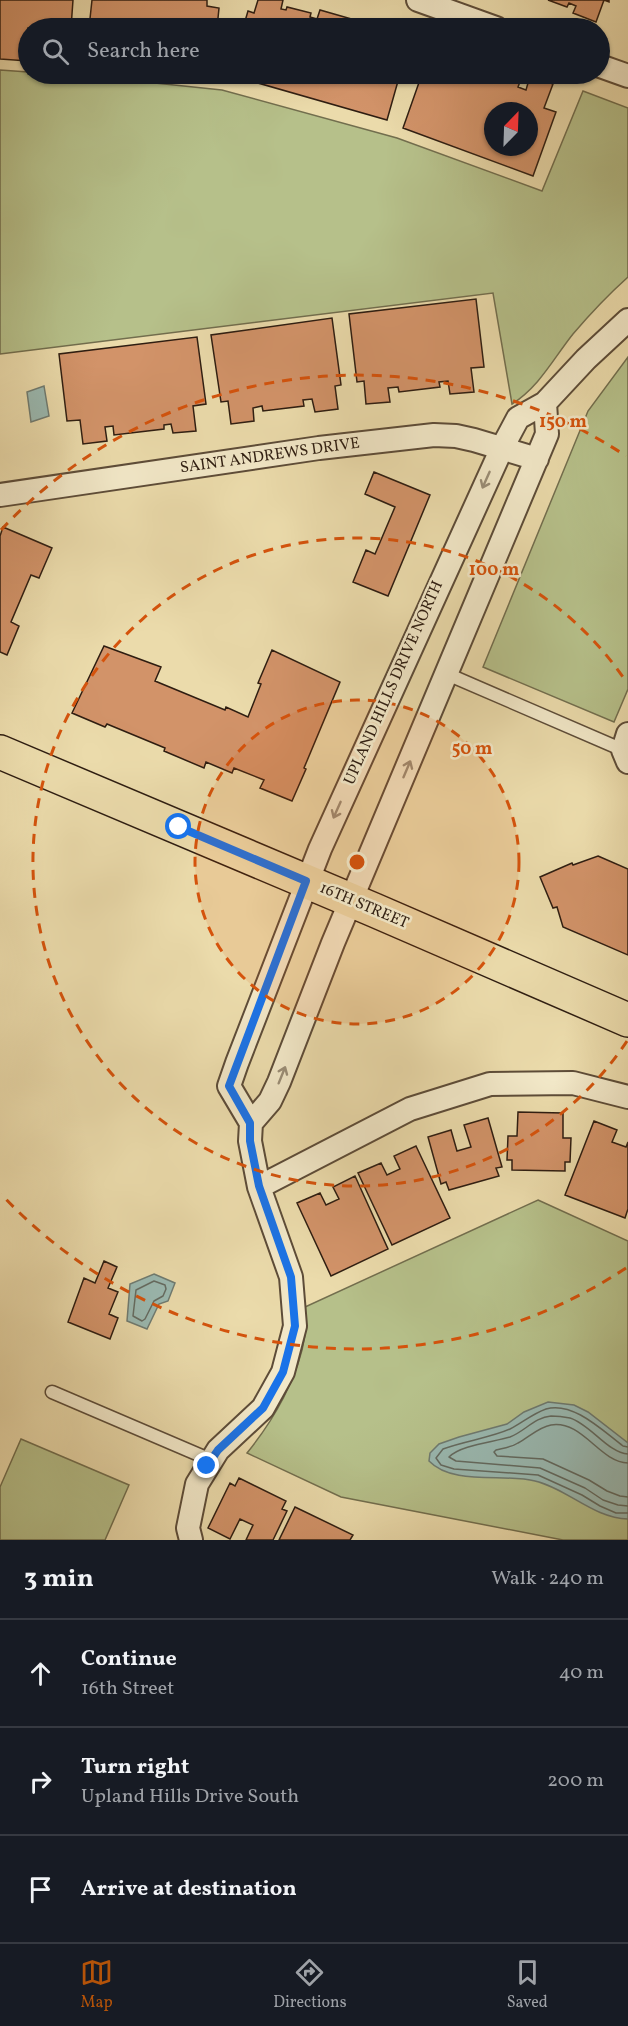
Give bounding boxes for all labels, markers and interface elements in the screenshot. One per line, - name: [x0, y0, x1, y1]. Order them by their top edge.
- search box: [18, 18, 610, 84]
- icon: search: [39, 35, 72, 68]
- text: Search here: [87, 36, 200, 67]
- north arrow: [484, 102, 538, 156]
- text: 150 m: [539, 410, 587, 435]
- street label: SAINT ANDREWS DRIVE: [179, 432, 361, 480]
- one-way arrow: [480, 470, 492, 488]
- text: 100 m: [469, 558, 519, 583]
- street label: UPLAND HILLS DRIVE NORTH: [339, 577, 449, 789]
- text: 50 m: [452, 737, 492, 762]
- one-way arrow: [402, 760, 413, 778]
- one-way arrow: [331, 801, 342, 819]
- route start: [165, 813, 191, 839]
- centre of rings: [347, 852, 367, 872]
- street label: 16TH STREET: [316, 877, 412, 935]
- one-way arrow: [277, 1066, 288, 1084]
- route end: [193, 1452, 219, 1478]
- text: 3 min: [24, 1561, 94, 1597]
- text: Walk · 240 m: [491, 1565, 604, 1593]
- text: Continue: [81, 1644, 177, 1675]
- icon: ahead: [24, 1657, 57, 1690]
- text: 40 m: [559, 1659, 604, 1687]
- text: 16th Street: [81, 1675, 174, 1703]
- text: Turn right: [81, 1752, 189, 1783]
- icon: right: [24, 1765, 57, 1798]
- text: 200 m: [547, 1767, 604, 1795]
- text: Upland Hills Drive South: [81, 1783, 299, 1811]
- icon: arrive: [24, 1873, 57, 1906]
- text: Arrive at destination: [81, 1874, 297, 1905]
- tab: Map: [80, 1956, 113, 2014]
- tab: Directions: [273, 1956, 347, 2014]
- tab: Saved: [507, 1956, 548, 2014]

